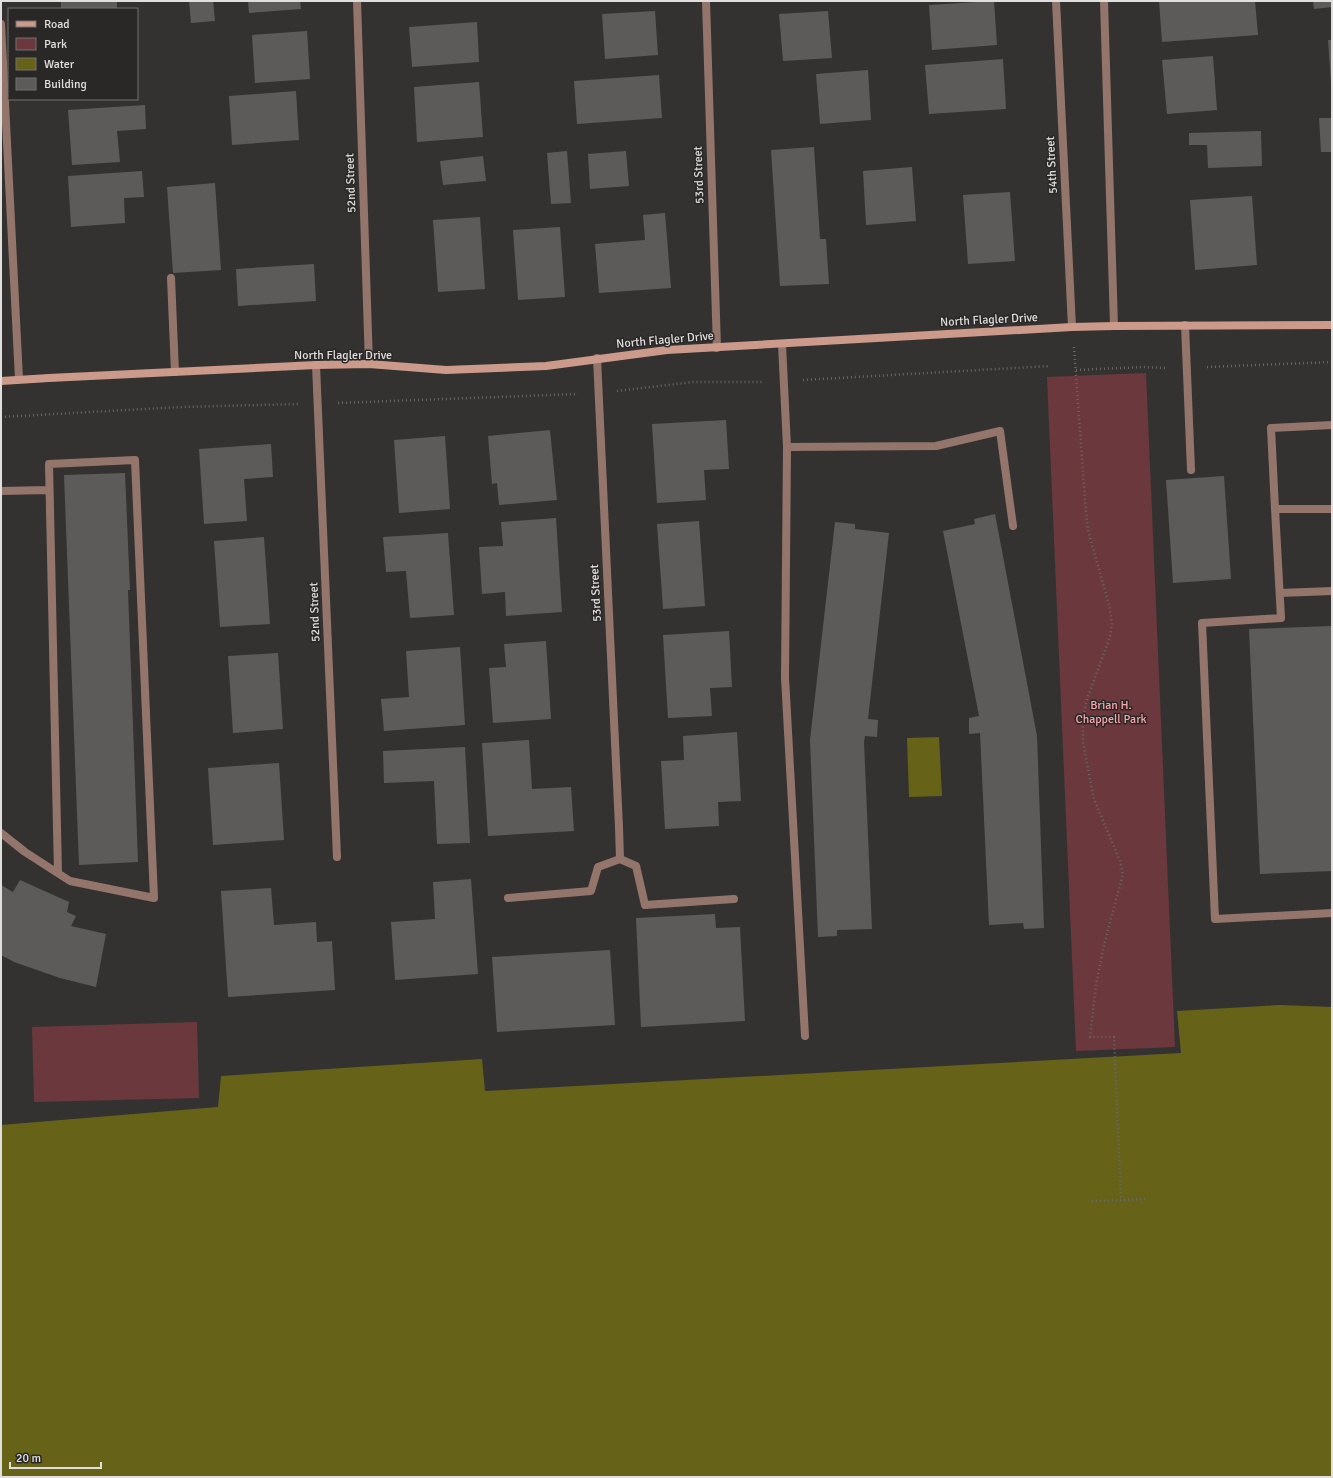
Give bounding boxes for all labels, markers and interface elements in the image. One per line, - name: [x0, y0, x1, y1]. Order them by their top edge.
- legend: [8, 8, 138, 100]
- text: Road: [44, 17, 70, 32]
- text: Park: [44, 37, 67, 52]
- text: Water: [44, 57, 75, 72]
- text: Building: [44, 77, 87, 92]
- street label: 54th Street: [1043, 136, 1061, 194]
- street label: 53rd Street: [691, 146, 707, 204]
- street label: 52nd Street: [342, 153, 360, 213]
- street label: North Flagler Drive: [940, 310, 1038, 330]
- street label: North Flagler Drive: [616, 328, 714, 352]
- street label: North Flagler Drive: [294, 348, 392, 363]
- street label: 53rd Street: [587, 564, 605, 622]
- street label: 52nd Street: [306, 582, 324, 642]
- park label: Brian H. Chappell Park: [1075, 698, 1147, 727]
- scale bar: [10, 1444, 101, 1470]
- text: 20 m: [16, 1451, 41, 1466]

